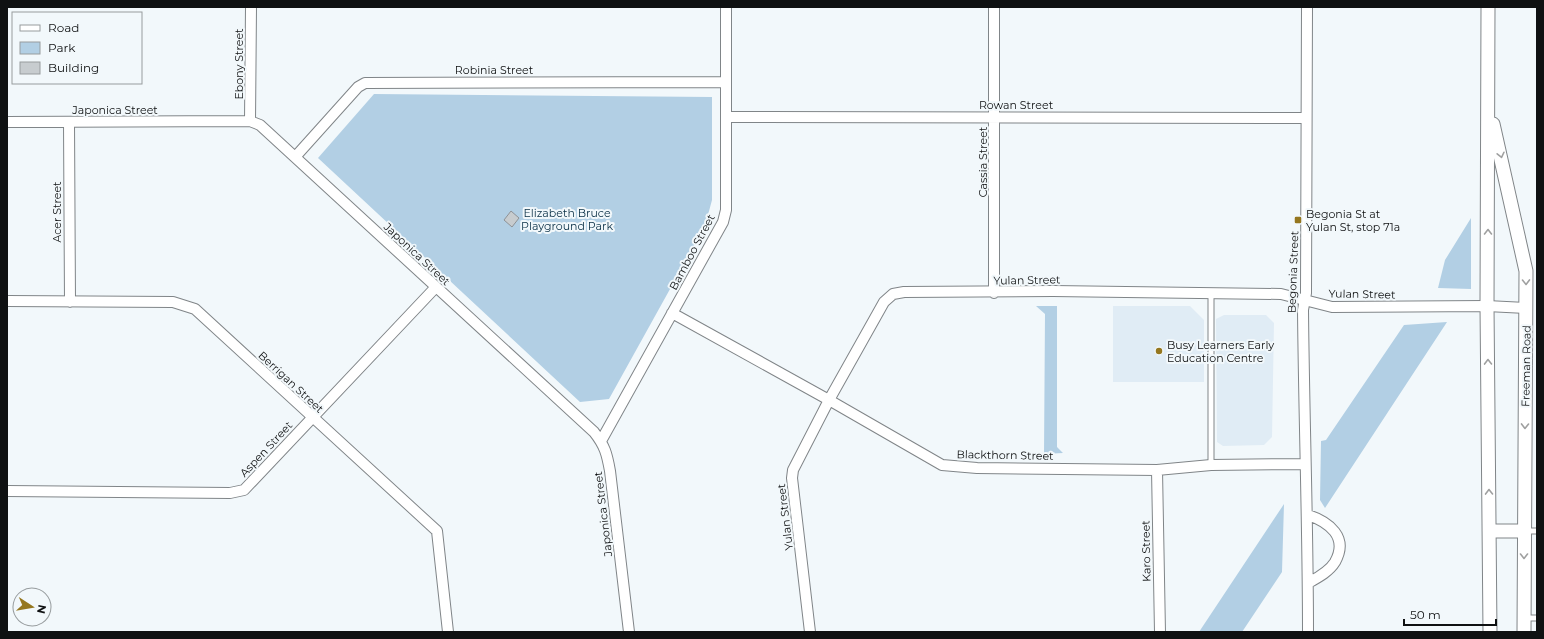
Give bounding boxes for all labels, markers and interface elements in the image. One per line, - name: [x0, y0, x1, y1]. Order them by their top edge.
- legend: [12, 12, 142, 84]
- text: Road: [48, 20, 79, 35]
- street label: Ebony Street: [232, 28, 246, 100]
- text: Park: [48, 40, 76, 55]
- text: Building: [48, 60, 99, 75]
- street label: Robinia Street: [455, 63, 534, 77]
- street label: Rowan Street: [979, 98, 1054, 112]
- street label: Japonica Street: [71, 103, 158, 117]
- street label: Cassia Street: [976, 126, 990, 197]
- one-way arrow: [1496, 152, 1504, 158]
- street label: Acer Street: [50, 181, 64, 243]
- park label: Elizabeth Bruce Playground Park: [521, 206, 613, 233]
- place label: Begonia St at Yulan St, stop 71a: [1306, 207, 1400, 234]
- street label: Bamboo Street: [666, 211, 718, 292]
- marker: Begonia St at Yulan St, stop 71a: [1293, 215, 1303, 225]
- street label: Japonica Street: [380, 219, 453, 289]
- one-way arrow: [1484, 229, 1492, 235]
- street label: Begonia Street: [1285, 230, 1301, 313]
- street label: Yulan Street: [993, 272, 1061, 288]
- one-way arrow: [1522, 279, 1530, 285]
- street label: Yulan Street: [1328, 286, 1396, 302]
- street label: Freeman Road: [1518, 325, 1534, 407]
- place label: Busy Learners Early Education Centre: [1167, 338, 1274, 365]
- marker: Busy Learners Early Education Centre: [1154, 346, 1164, 356]
- street label: Berrigan Street: [255, 348, 327, 416]
- one-way arrow: [1484, 359, 1492, 365]
- street label: Aspen Street: [237, 418, 296, 480]
- one-way arrow: [1521, 423, 1529, 429]
- street label: Blackthorn Street: [956, 447, 1054, 463]
- street label: Japonica Street: [591, 470, 615, 558]
- street label: Yulan Street: [774, 482, 796, 551]
- one-way arrow: [1485, 489, 1493, 495]
- street label: Karo Street: [1138, 520, 1154, 582]
- one-way arrow: [1520, 553, 1528, 559]
- north arrow: [12, 587, 52, 627]
- scale bar: [1404, 601, 1496, 627]
- text: N: [34, 603, 50, 615]
- text: 50 m: [1410, 607, 1441, 622]

